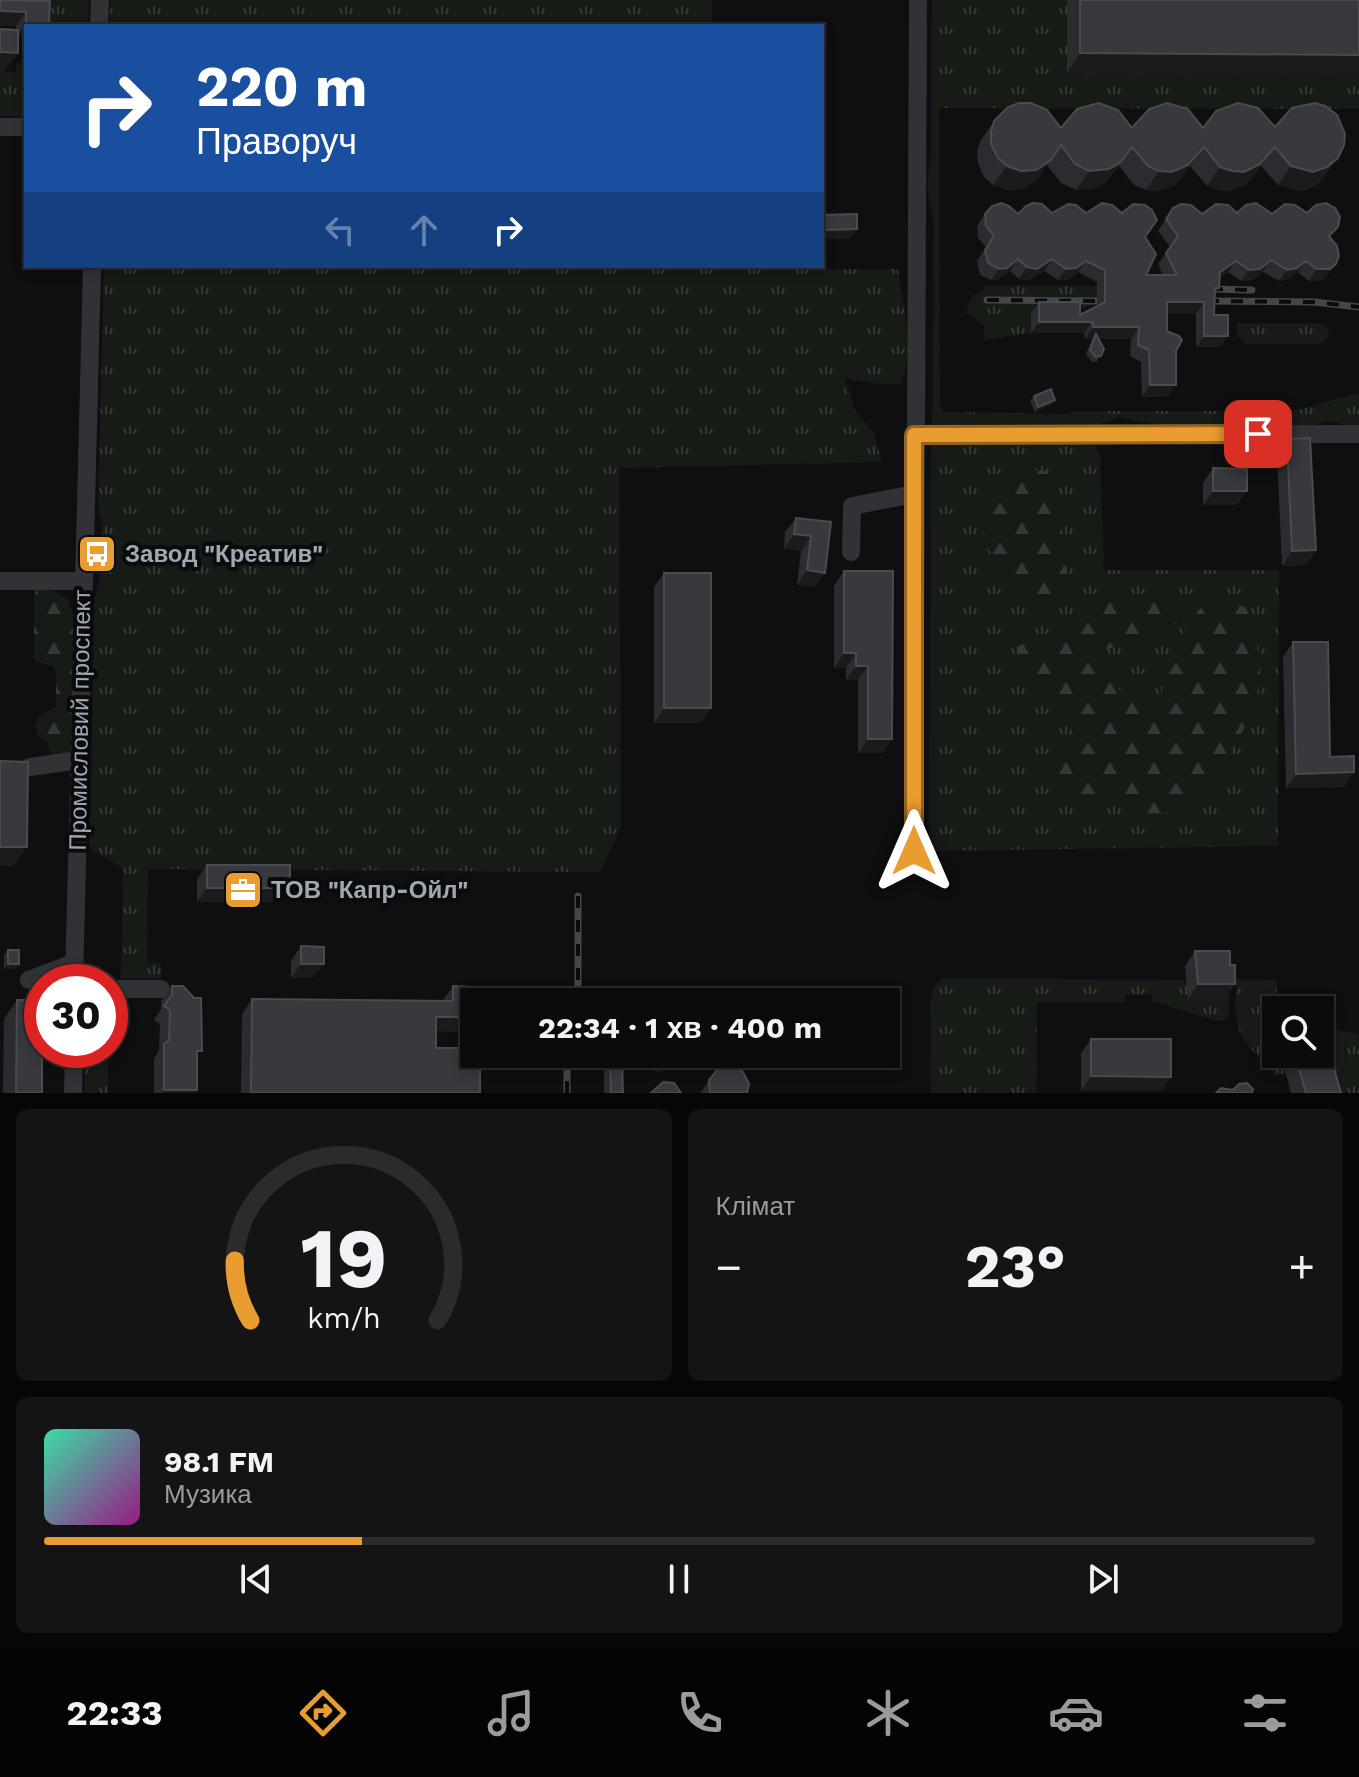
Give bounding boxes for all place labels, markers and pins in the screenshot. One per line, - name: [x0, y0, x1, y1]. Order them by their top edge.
- pin: [1224, 400, 1292, 468]
- bus stop icon: Завод "Креатив": [76, 533, 118, 575]
- place label: Завод "Креатив": [125, 540, 323, 568]
- office icon: ТОВ "Капр-Ойл": [222, 869, 264, 911]
- place label: ТОВ "Капр-Ойл": [271, 876, 468, 904]

